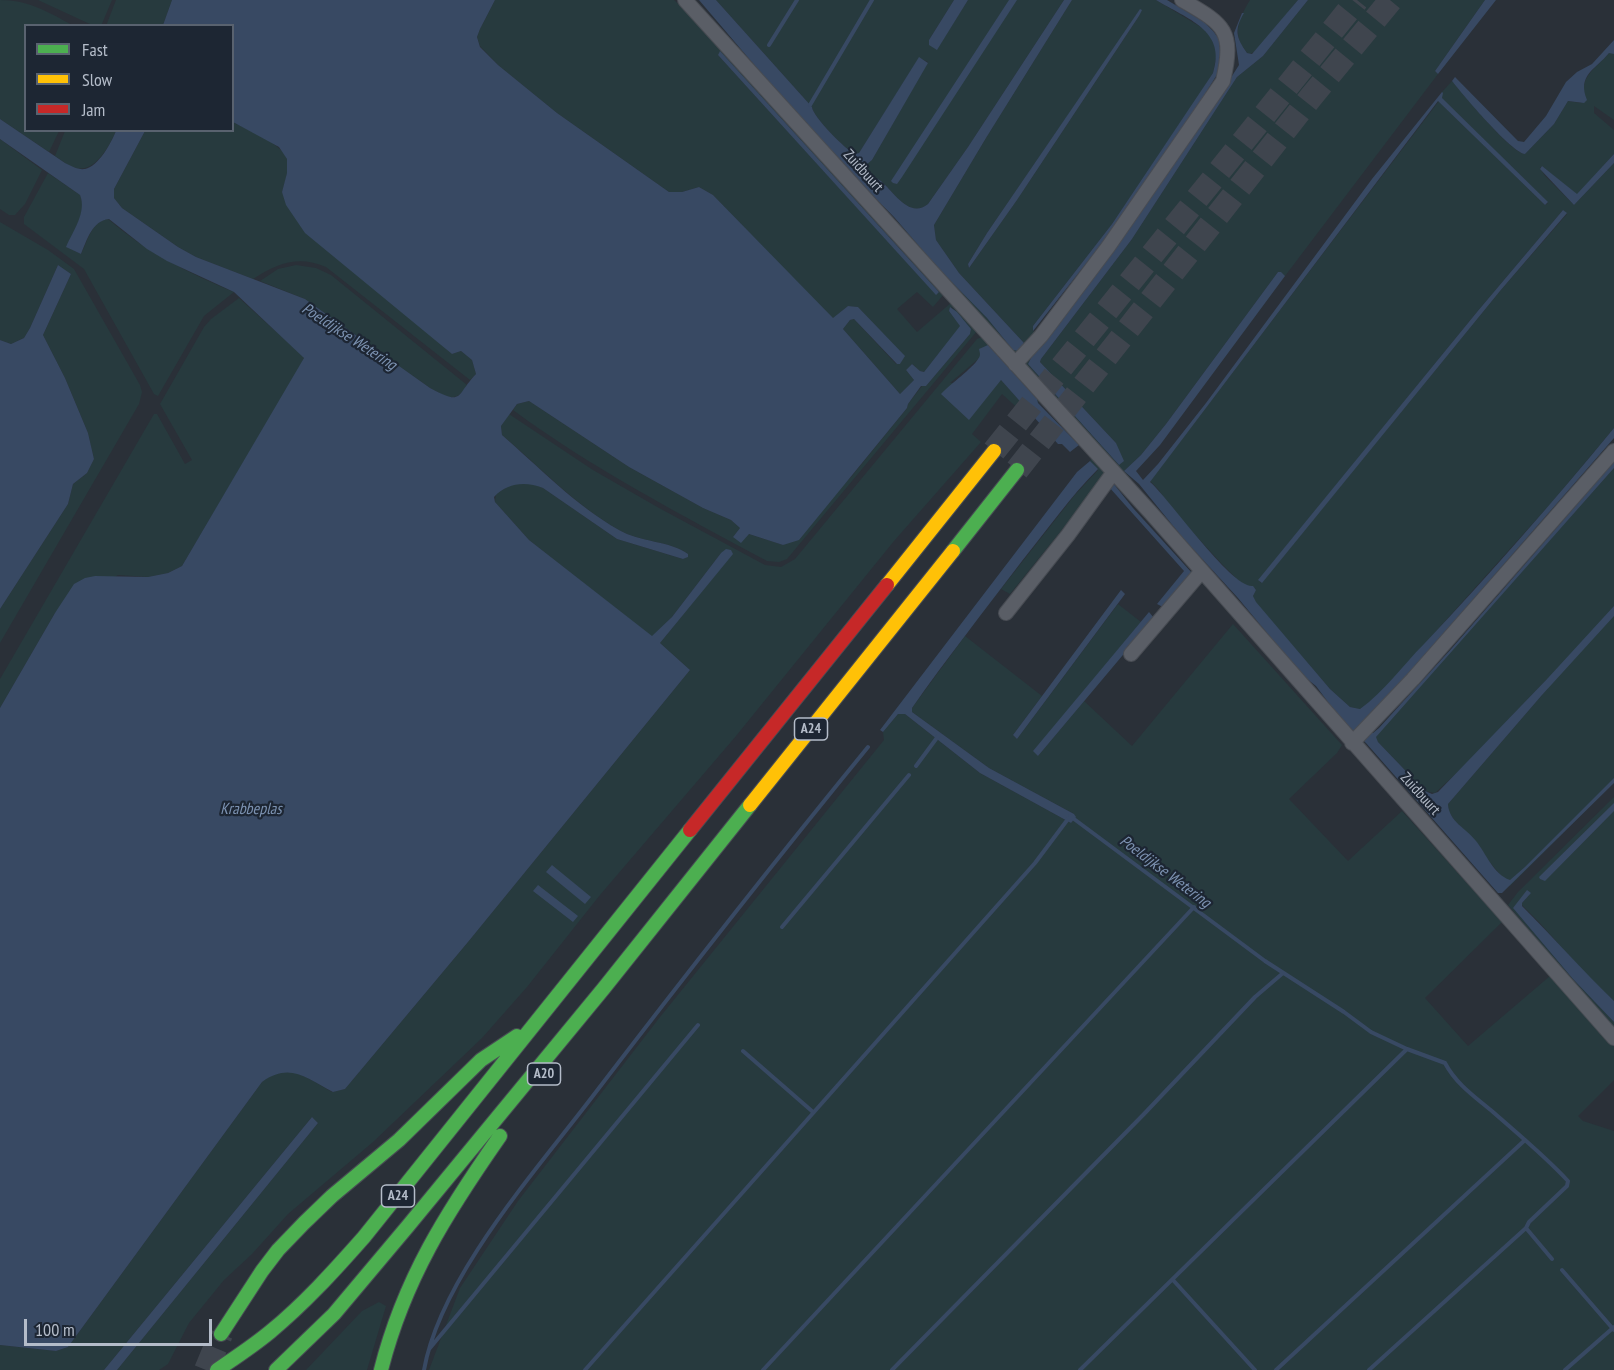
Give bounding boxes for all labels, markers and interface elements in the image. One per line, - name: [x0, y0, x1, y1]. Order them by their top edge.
- legend: [24, 24, 234, 132]
- text: Fast: [82, 38, 108, 61]
- text: Slow: [82, 68, 112, 91]
- text: Jam: [82, 98, 105, 121]
- street label: Zuidbuurt: [839, 146, 887, 196]
- water label: Poeldijkse Wetering: [298, 299, 400, 375]
- road number: A24: [794, 718, 828, 740]
- street label: Zuidbuurt: [1396, 769, 1444, 819]
- water label: Krabbeplas: [220, 799, 282, 819]
- water label: Poeldijkse Wetering: [1116, 832, 1214, 912]
- road number: A20: [528, 1063, 560, 1085]
- road number: A24: [382, 1185, 414, 1207]
- scale bar: [27, 1307, 214, 1345]
- text: 100 m: [35, 1318, 75, 1341]

